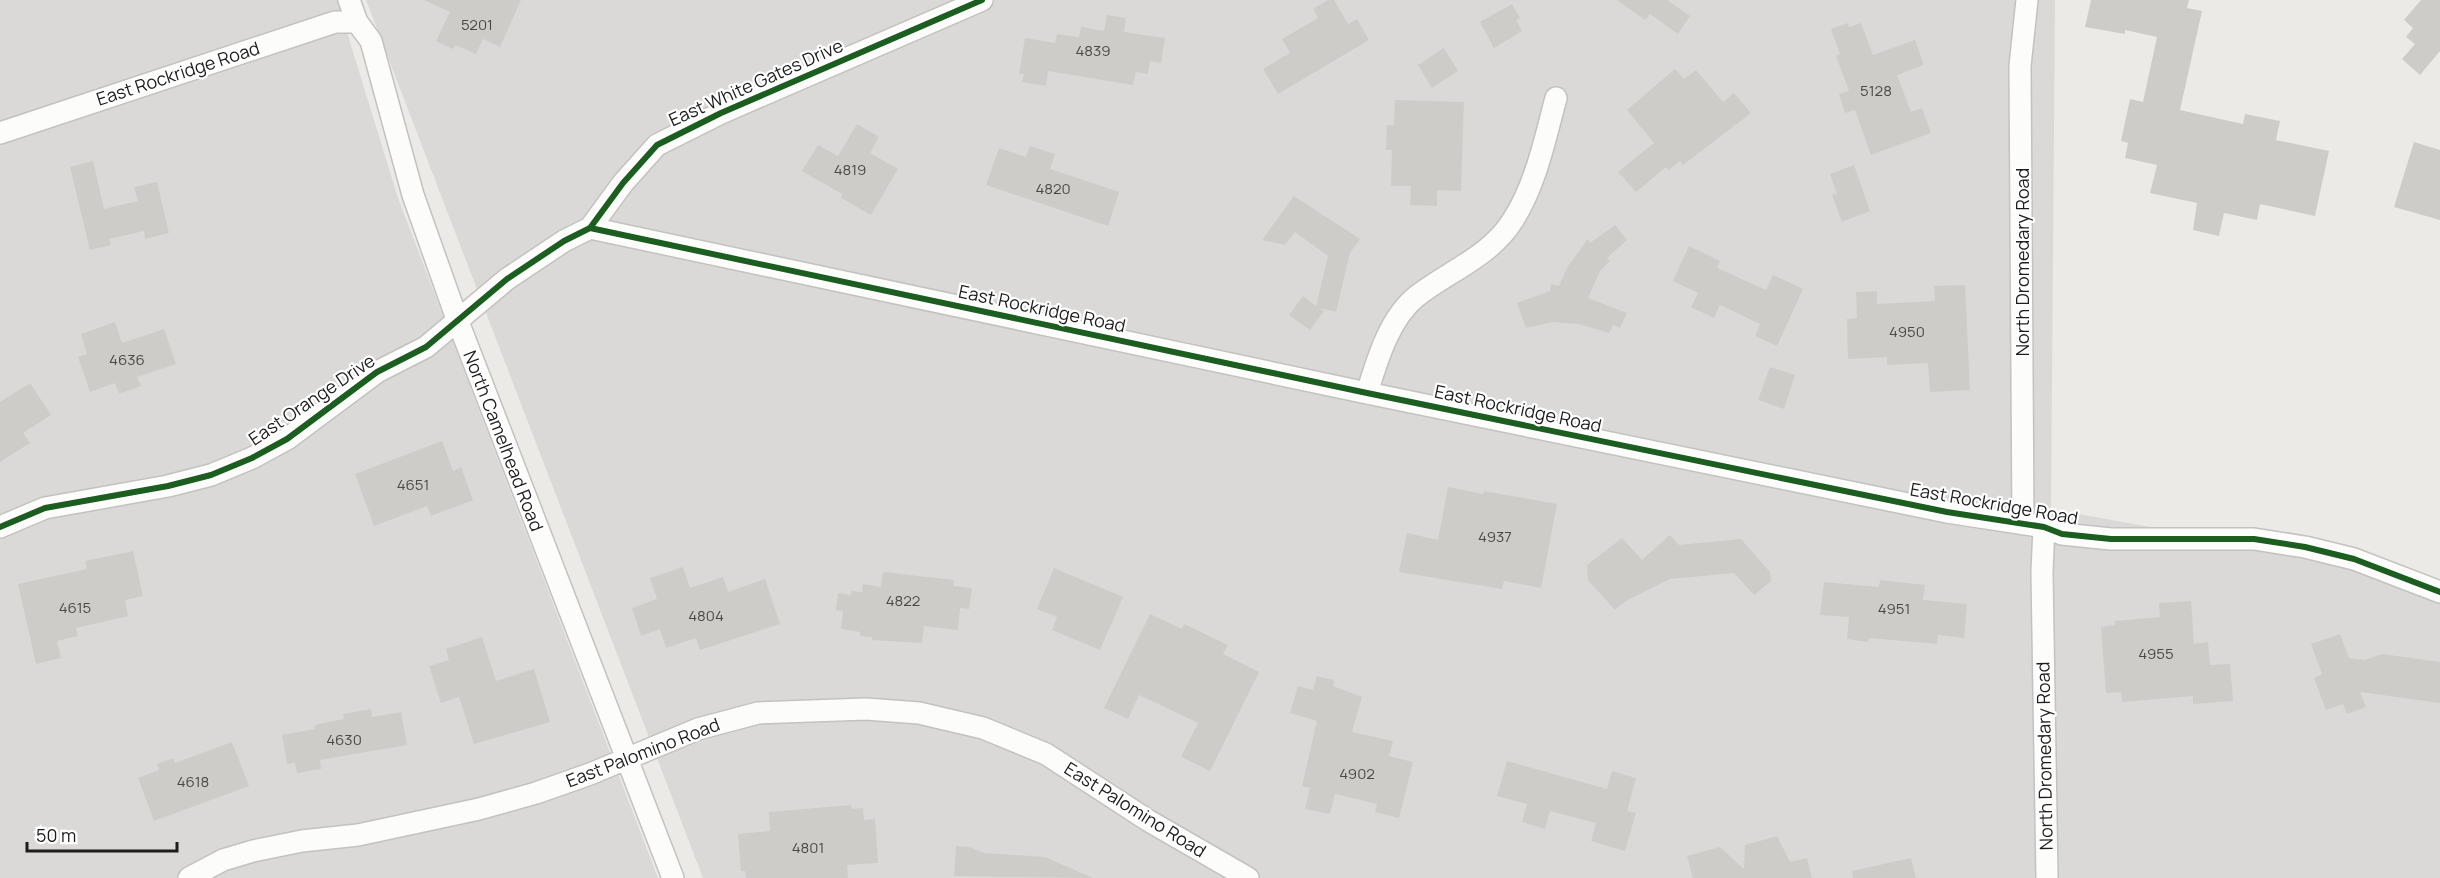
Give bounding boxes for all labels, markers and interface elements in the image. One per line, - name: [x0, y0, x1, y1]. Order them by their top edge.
- house number: 5201: [461, 14, 493, 35]
- street label: East White Gates Drive: [665, 33, 847, 131]
- street label: East Rockridge Road: [93, 35, 262, 111]
- house number: 4839: [1075, 40, 1111, 61]
- house number: 5128: [1860, 80, 1892, 101]
- house number: 4819: [834, 159, 866, 180]
- street label: North Dromedary Road: [2010, 168, 2034, 356]
- house number: 4820: [1035, 178, 1071, 199]
- street label: East Rockridge Road: [956, 279, 1128, 337]
- house number: 4950: [1889, 321, 1925, 342]
- street label: North Camelhead Road: [458, 347, 549, 534]
- street label: East Orange Drive: [244, 348, 379, 450]
- house number: 4636: [109, 349, 145, 370]
- street label: East Rockridge Road: [1432, 379, 1604, 437]
- house number: 4651: [397, 474, 429, 495]
- street label: East Rockridge Road: [1908, 476, 2080, 530]
- house number: 4937: [1478, 526, 1512, 547]
- house number: 4822: [886, 590, 920, 611]
- house number: 4615: [59, 597, 91, 618]
- house number: 4951: [1878, 598, 1910, 619]
- house number: 4804: [688, 605, 724, 626]
- house number: 4955: [2138, 643, 2174, 664]
- street label: North Dromedary Road: [2030, 662, 2058, 850]
- street label: East Palomino Road: [562, 712, 723, 792]
- house number: 4630: [326, 729, 362, 750]
- street label: East Palomino Road: [1060, 756, 1211, 862]
- house number: 4902: [1339, 763, 1375, 784]
- house number: 4618: [177, 771, 209, 792]
- scale bar: [27, 815, 177, 853]
- text: 50 m: [36, 823, 76, 847]
- house number: 4801: [792, 837, 824, 858]

